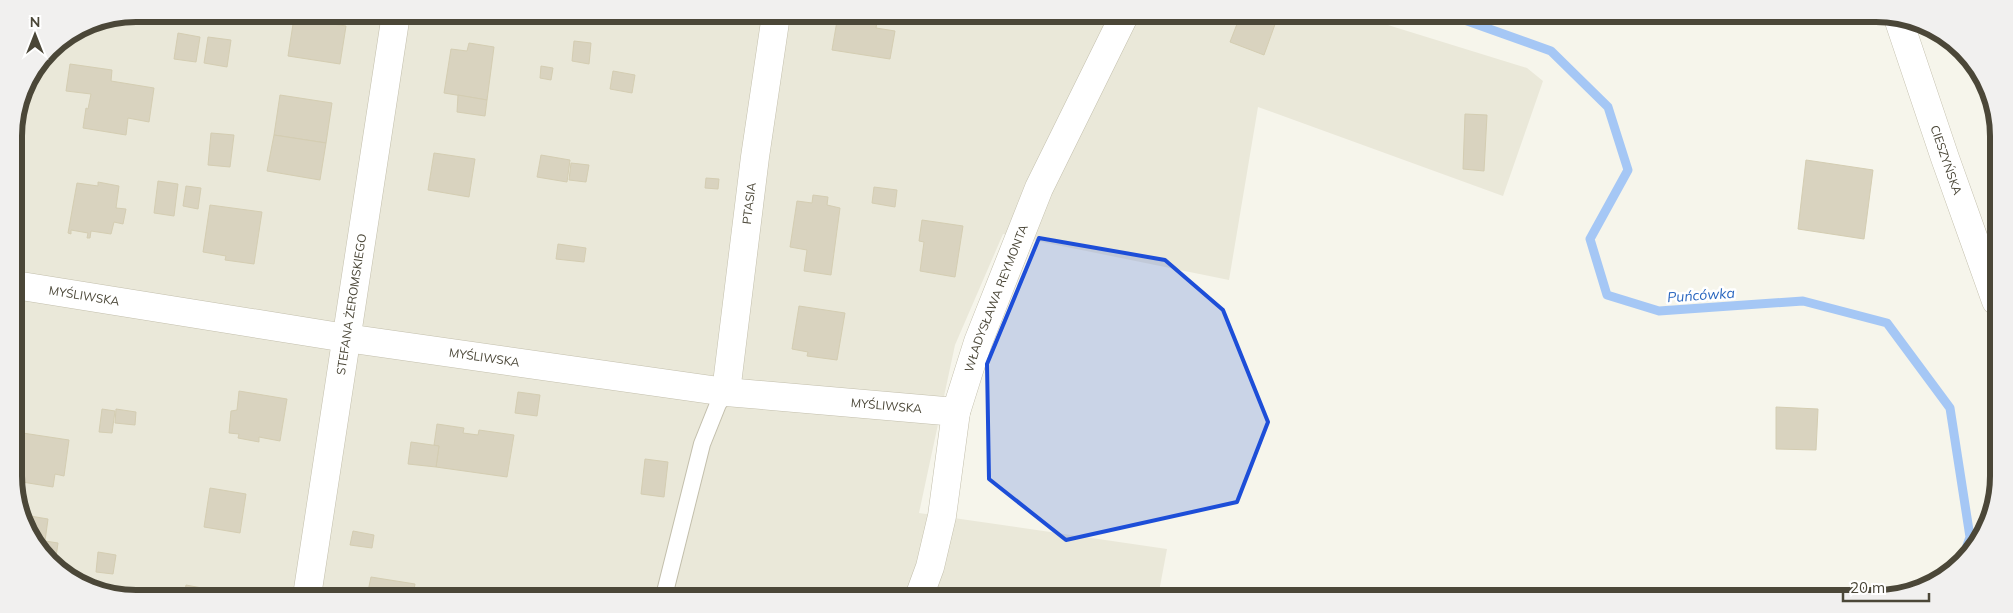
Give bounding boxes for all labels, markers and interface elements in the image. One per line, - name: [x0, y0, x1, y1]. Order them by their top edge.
- north arrow: [10, 10, 60, 60]
- text: N: [30, 13, 40, 31]
- street label: CIESZYŃSKA: [1928, 123, 1966, 197]
- street label: PTASIA: [739, 181, 759, 225]
- street label: WŁADYSŁAWA REYMONTA: [961, 222, 1031, 374]
- street label: STEFANA ŻEROMSKIEGO: [333, 233, 369, 376]
- street label: MYŚLIWSKA: [48, 283, 121, 309]
- water label: Puńcówka: [1667, 284, 1735, 306]
- street label: MYŚLIWSKA: [448, 345, 521, 370]
- street label: MYŚLIWSKA: [850, 395, 923, 416]
- scale bar: [1843, 570, 1929, 602]
- text: 20 m: [1850, 578, 1885, 597]

